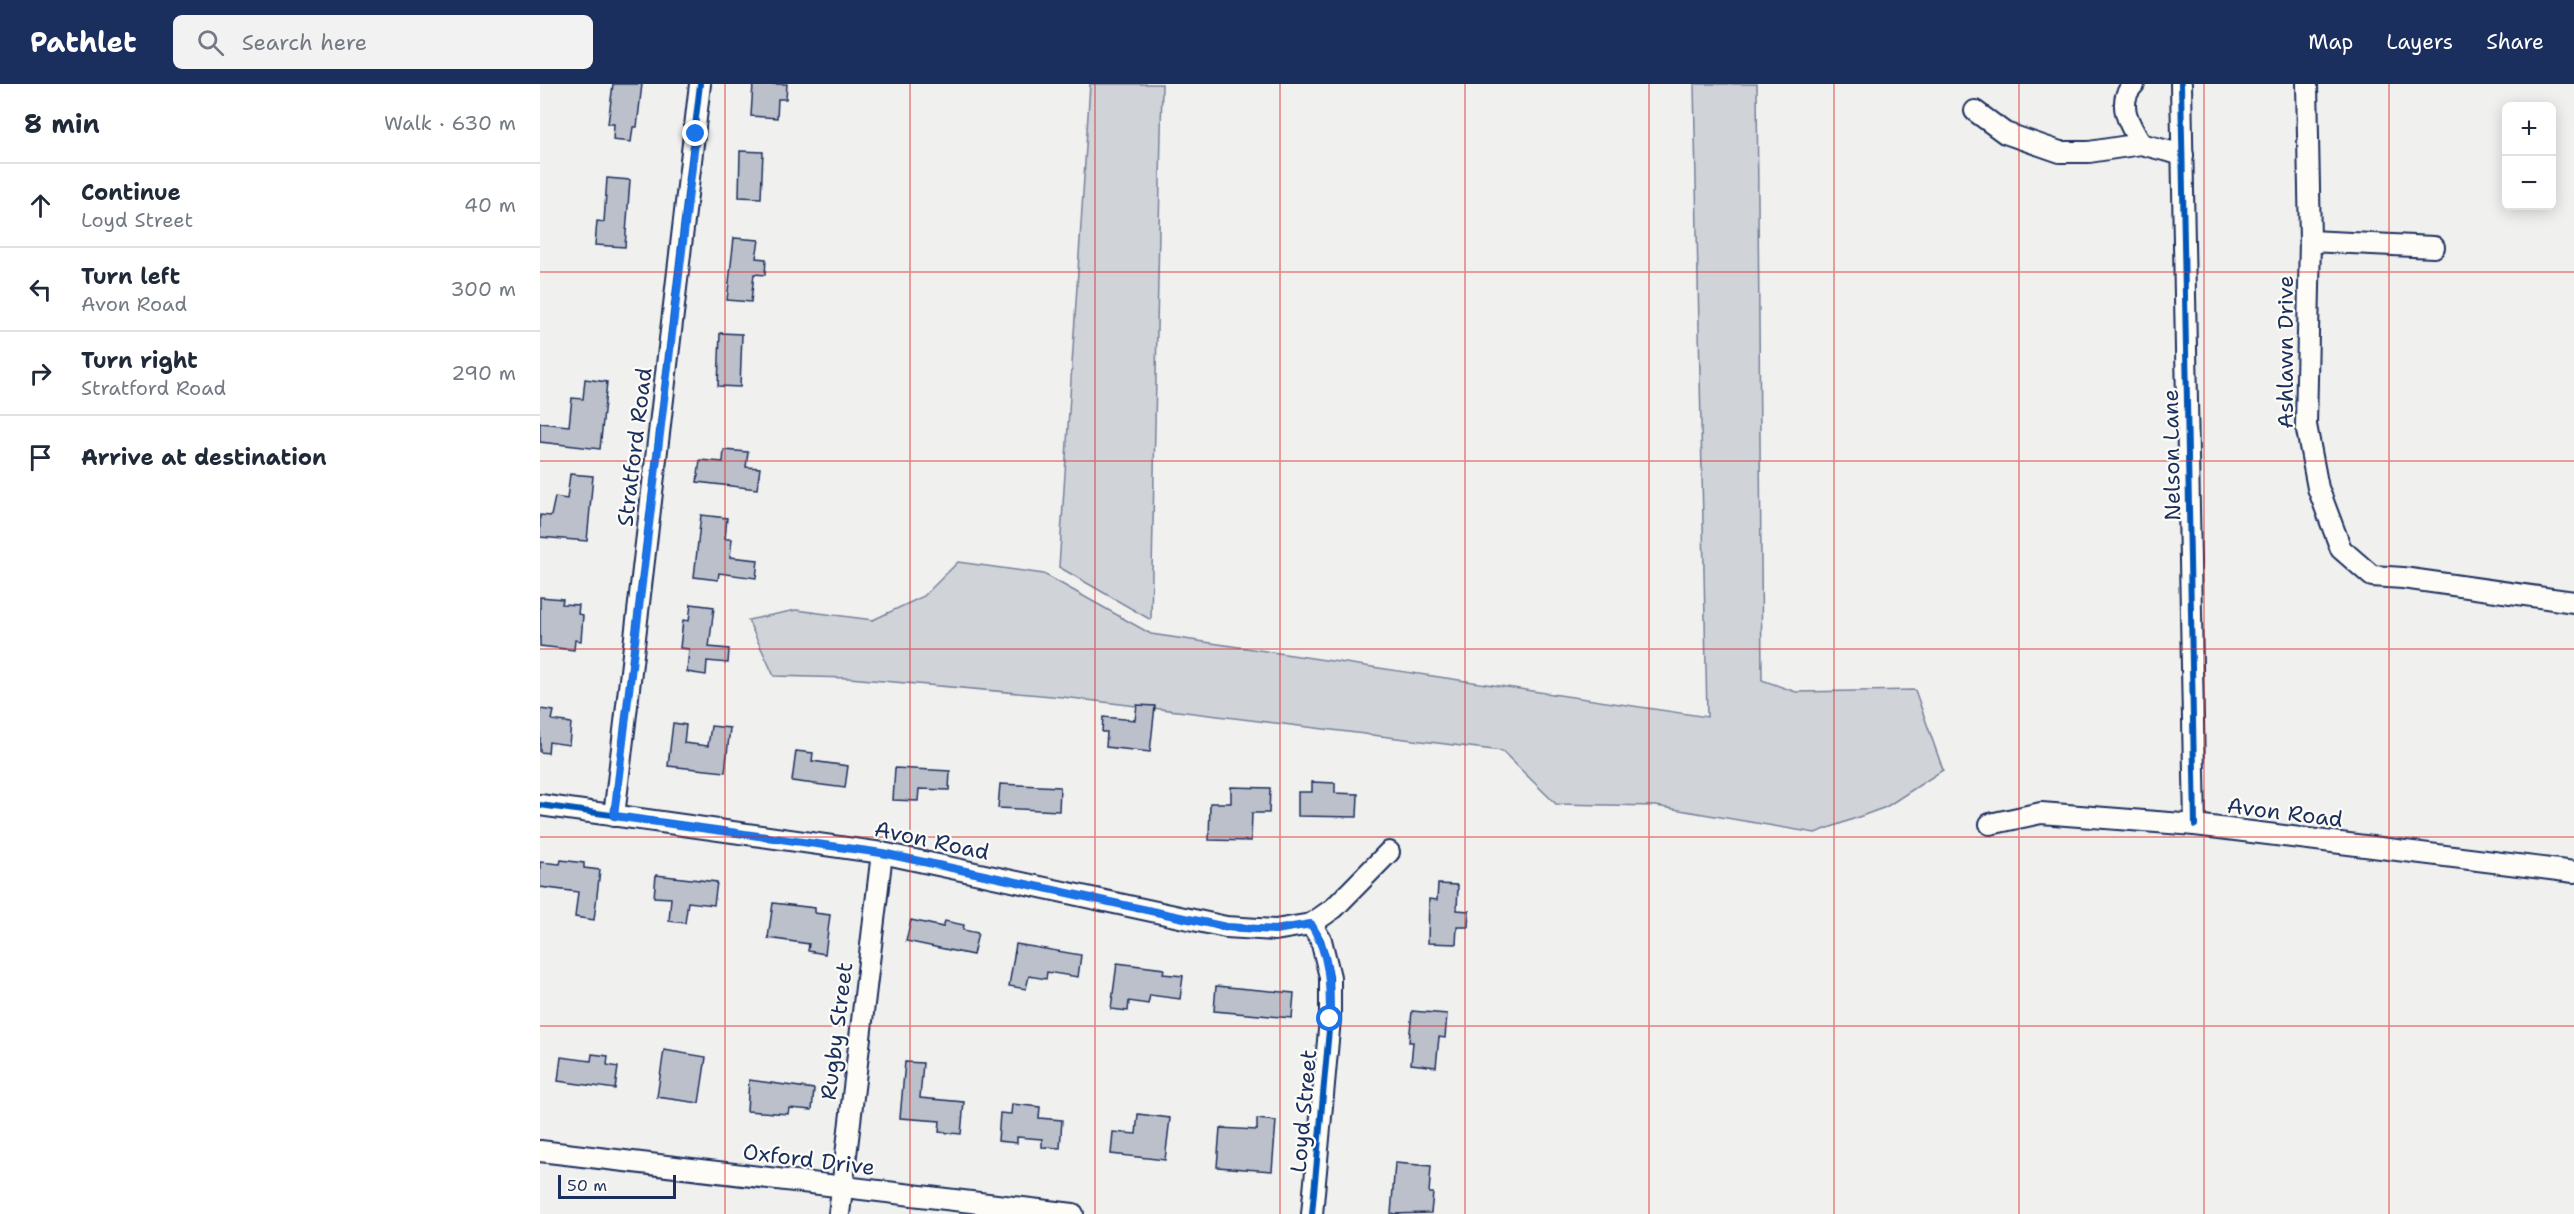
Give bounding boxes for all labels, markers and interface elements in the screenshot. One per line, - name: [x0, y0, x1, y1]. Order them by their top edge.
- search box: [173, 15, 593, 69]
- text: Pathlet: [30, 23, 137, 61]
- icon: search: [194, 26, 227, 59]
- text: Search here: [242, 28, 367, 57]
- text: Map: [2308, 28, 2353, 56]
- text: Layers: [2386, 28, 2453, 56]
- text: Share: [2486, 28, 2544, 56]
- map controls: [2502, 102, 2556, 210]
- button: +: [2502, 102, 2556, 156]
- text: 8 min: [24, 106, 100, 141]
- text: Walk · 630 m: [384, 110, 516, 136]
- route end: [682, 120, 708, 146]
- button: −: [2502, 156, 2556, 210]
- text: Continue: [81, 178, 181, 207]
- icon: ahead: [24, 189, 57, 222]
- text: 40 m: [464, 192, 516, 218]
- text: Loyd Street: [81, 207, 193, 233]
- text: Turn left: [81, 262, 180, 291]
- icon: left: [24, 273, 57, 306]
- street label: Ashlawn Drive: [2271, 275, 2300, 429]
- text: 300 m: [450, 276, 516, 302]
- text: Avon Road: [81, 291, 187, 317]
- text: Turn right: [81, 346, 198, 375]
- icon: right: [24, 357, 57, 390]
- text: 290 m: [451, 360, 516, 386]
- street label: Stratford Road: [610, 366, 659, 528]
- text: Stratford Road: [81, 375, 226, 401]
- street label: Nelson Lane: [2156, 389, 2187, 521]
- icon: arrive: [24, 441, 57, 474]
- text: Arrive at destination: [81, 443, 327, 472]
- street label: Avon Road: [2225, 791, 2345, 834]
- street label: Avon Road: [872, 814, 992, 867]
- street label: Rugby Street: [814, 960, 859, 1102]
- route start: [1316, 1005, 1342, 1031]
- street label: Loyd Street: [1284, 1048, 1323, 1174]
- street label: Oxford Drive: [741, 1137, 877, 1182]
- scale bar: [558, 1172, 676, 1200]
- text: 50 m: [567, 1175, 607, 1196]

